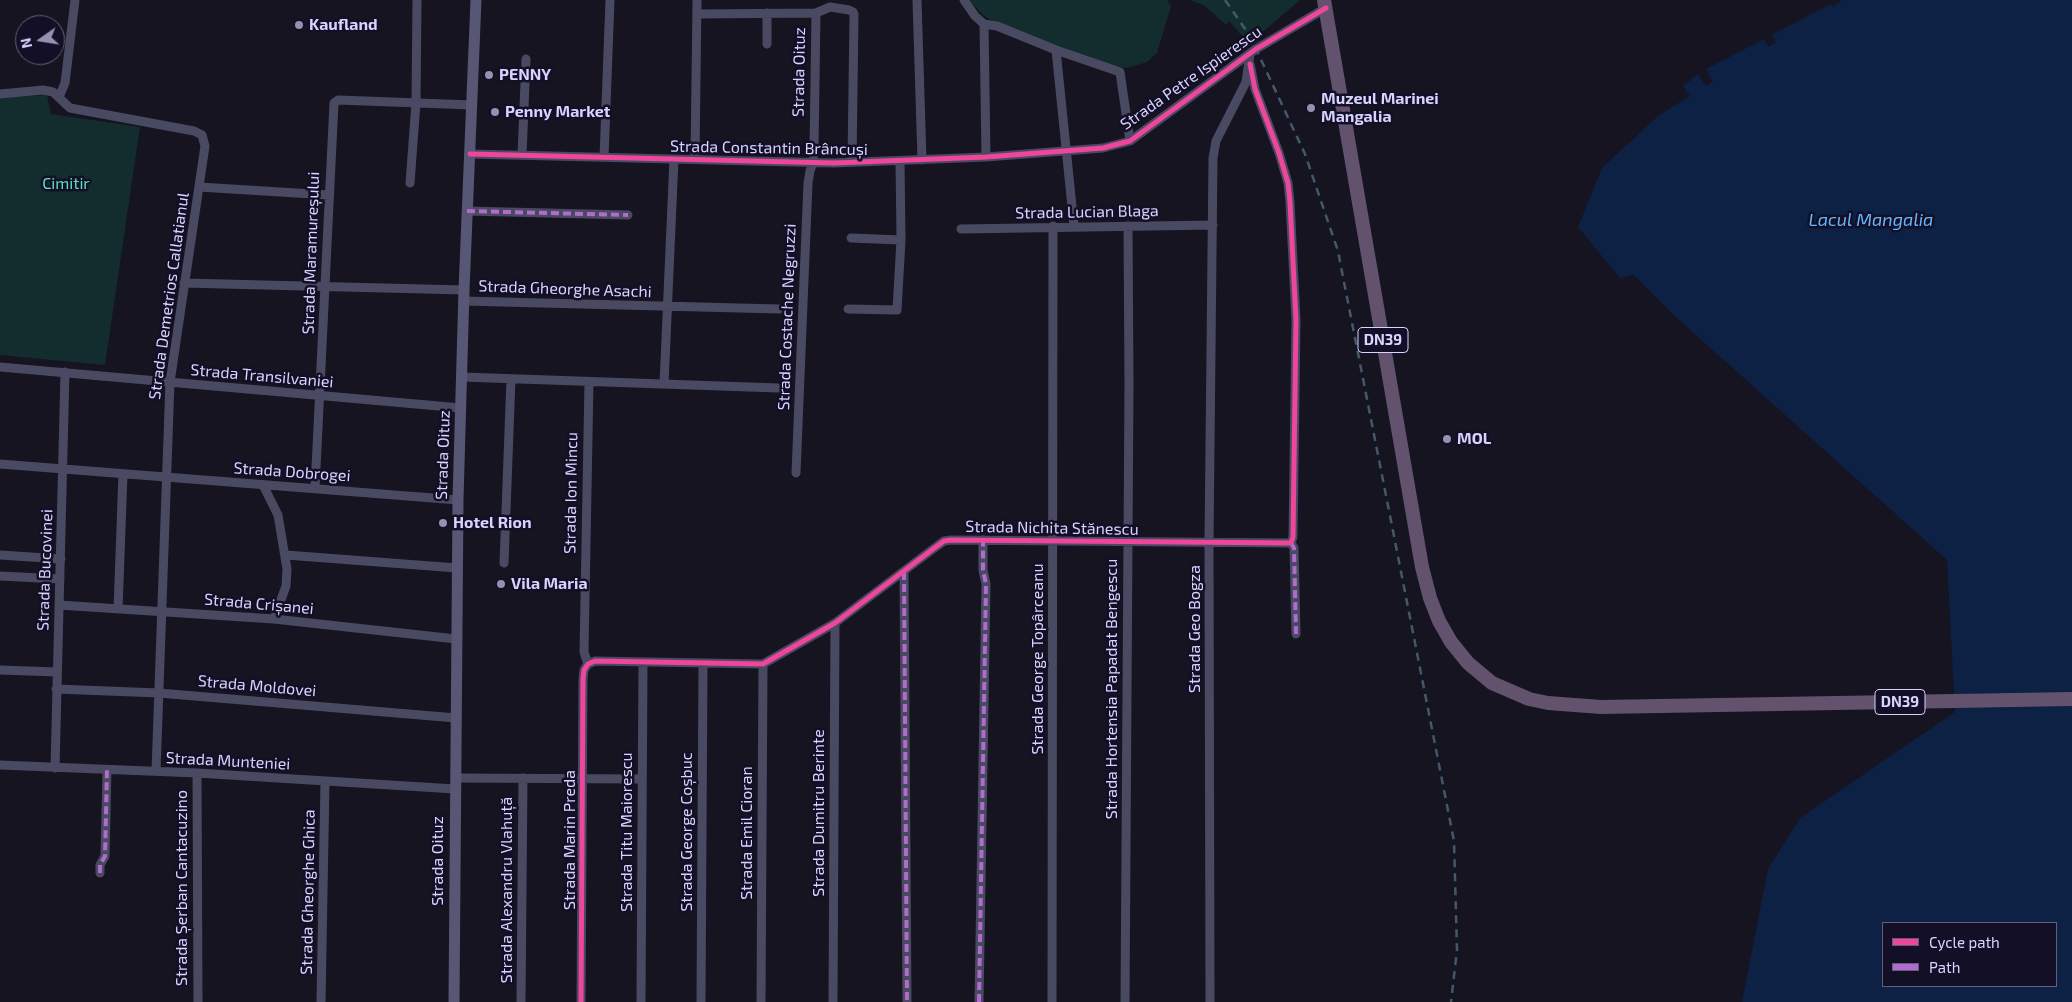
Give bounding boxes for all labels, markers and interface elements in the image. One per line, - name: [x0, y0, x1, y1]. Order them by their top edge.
- north arrow: [15, 15, 65, 65]
- place label: Kaufland: [309, 15, 378, 35]
- marker: Kaufland: [293, 19, 305, 31]
- street label: Strada Petre Ispierescu: [1117, 22, 1265, 134]
- street label: Strada Oituz: [789, 27, 809, 117]
- text: N: [16, 36, 35, 50]
- place label: PENNY: [499, 65, 551, 85]
- marker: PENNY: [483, 69, 495, 81]
- place label: Muzeul Marinei Mangalia: [1321, 89, 1439, 127]
- place label: Penny Market: [505, 102, 610, 122]
- marker: Muzeul Marinei Mangalia: [1305, 102, 1317, 114]
- marker: Penny Market: [489, 106, 501, 118]
- street label: Strada Constantin Brâncuși: [670, 137, 868, 159]
- street label: Strada Maramureșului: [299, 171, 323, 335]
- park label: Cimitir: [42, 174, 90, 194]
- street label: Strada Demetrios Callatianul: [145, 191, 193, 401]
- street label: Strada Lucian Blaga: [1015, 201, 1159, 223]
- water label: Lacul Mangalia: [1809, 209, 1933, 231]
- street label: Strada Costache Negruzzi: [774, 223, 800, 411]
- street label: Strada Gheorghe Asachi: [478, 276, 652, 302]
- road number: DN39: [1358, 328, 1408, 352]
- street label: Strada Transilvaniei: [190, 360, 334, 392]
- street label: Strada Oituz: [432, 410, 454, 500]
- place label: MOL: [1457, 429, 1491, 449]
- street label: Strada Ion Mincu: [560, 432, 582, 554]
- marker: MOL: [1441, 433, 1453, 445]
- street label: Strada Dobrogei: [233, 458, 351, 486]
- street label: Strada Bucovinei: [33, 509, 57, 631]
- place label: Hotel Rion: [453, 513, 532, 533]
- marker: Hotel Rion: [437, 517, 449, 529]
- street label: Strada Nichita Stănescu: [965, 517, 1139, 539]
- street label: Strada Hortensia Papadat Bengescu: [1102, 559, 1122, 819]
- street label: Strada George Topârceanu: [1028, 563, 1048, 755]
- street label: Strada Geo Bogza: [1185, 565, 1205, 693]
- place label: Vila Maria: [511, 574, 588, 594]
- marker: Vila Maria: [495, 578, 507, 590]
- street label: Strada Crișanei: [203, 590, 315, 618]
- street label: Strada Moldovei: [197, 671, 317, 701]
- road number: DN39: [1875, 690, 1925, 714]
- street label: Strada Dumitru Berinte: [809, 729, 829, 897]
- street label: Strada Munteniei: [165, 748, 291, 774]
- street label: Strada Titu Maiorescu: [617, 752, 637, 912]
- street label: Strada George Coșbuc: [677, 752, 697, 912]
- street label: Strada Emil Cioran: [737, 766, 757, 900]
- street label: Strada Marin Preda: [560, 770, 580, 910]
- street label: Strada Șerban Cantacuzino: [172, 790, 192, 986]
- street label: Strada Alexandru Vlahuță: [497, 797, 517, 983]
- street label: Strada Gheorghe Ghica: [297, 809, 319, 975]
- street label: Strada Oituz: [428, 816, 448, 906]
- legend: [1882, 922, 2057, 987]
- text: Cycle path: [1929, 933, 2000, 951]
- text: Path: [1929, 958, 1960, 976]

